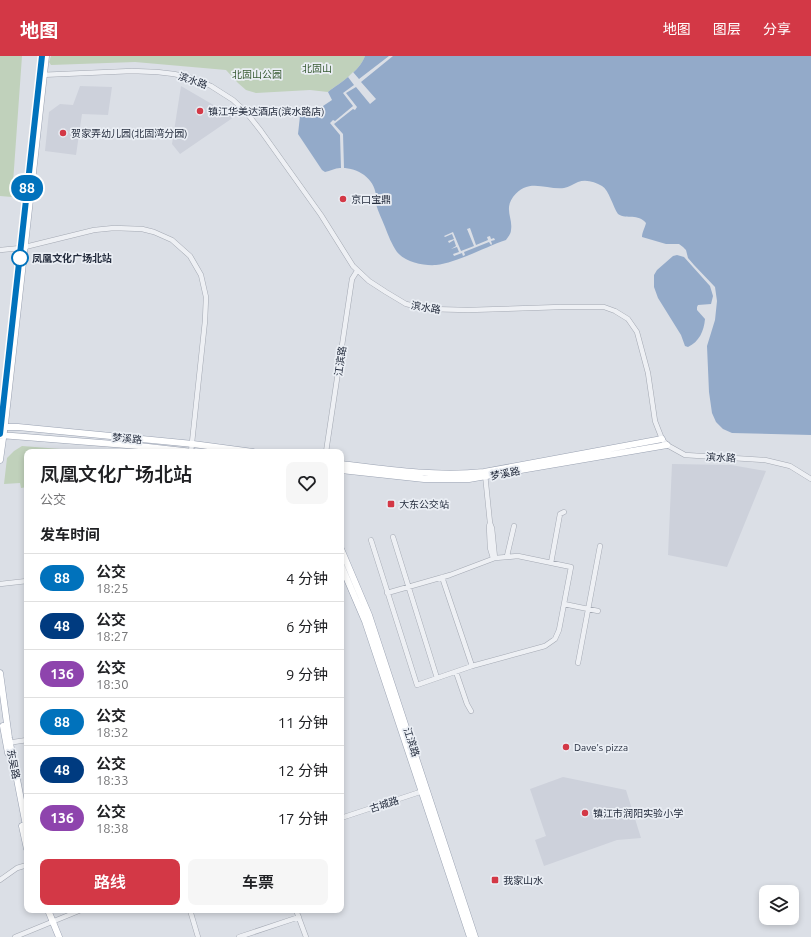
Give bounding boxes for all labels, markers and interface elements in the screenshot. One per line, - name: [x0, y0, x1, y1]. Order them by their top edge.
- text: 地图: [20, 19, 58, 41]
- text: 地图: [663, 21, 691, 37]
- text: 图层: [713, 21, 741, 37]
- text: 分享: [763, 21, 791, 37]
- park label: 北固山: [302, 63, 332, 74]
- park label: 北固山公园: [232, 69, 282, 80]
- street label: 滨水路: [177, 70, 209, 91]
- marker: 镇江华美达酒店(滨水路店): [195, 106, 205, 116]
- place label: 镇江华美达酒店(滨水路店): [208, 106, 324, 117]
- marker: 贺家弄幼儿园(北固湾分园): [58, 128, 68, 138]
- place label: 贺家弄幼儿园(北固湾分园): [71, 128, 187, 139]
- line badge: 88: [9, 175, 45, 201]
- text: 88: [19, 180, 35, 196]
- marker: 京口宝鼎: [338, 194, 348, 204]
- place label: 京口宝鼎: [351, 194, 391, 205]
- marker: 凤凰文化广场北站: [11, 249, 29, 267]
- place label: 凤凰文化广场北站: [32, 252, 112, 264]
- street label: 滨水路: [410, 300, 442, 315]
- street label: 江滨路: [333, 345, 348, 377]
- street label: 梦溪路: [112, 432, 142, 445]
- street label: 滨水路: [706, 451, 736, 464]
- button: heart: [286, 462, 328, 504]
- text: 凤凰文化广场北站: [40, 463, 192, 485]
- street label: 梦溪路: [489, 465, 521, 482]
- text: 公交: [40, 492, 66, 506]
- marker: 大东公交站: [386, 499, 396, 509]
- place label: 大东公交站: [399, 499, 449, 510]
- text: 发车时间: [40, 526, 100, 543]
- text: 公交: [96, 563, 126, 580]
- text: 88: [54, 570, 70, 586]
- text: 4 分钟: [286, 570, 328, 587]
- text: 18:25: [96, 581, 129, 595]
- text: 公交: [96, 611, 126, 628]
- text: 48: [54, 618, 70, 634]
- text: 6 分钟: [286, 618, 328, 635]
- text: 18:27: [96, 629, 129, 643]
- text: 公交: [96, 659, 126, 676]
- text: 136: [50, 666, 74, 682]
- text: 9 分钟: [286, 666, 328, 683]
- text: 18:30: [96, 677, 129, 691]
- text: 公交: [96, 707, 126, 724]
- text: 88: [54, 714, 70, 730]
- text: 11 分钟: [278, 714, 328, 731]
- text: 18:32: [96, 725, 129, 739]
- street label: 江滨路: [402, 726, 421, 758]
- marker: Dave's pizza: [561, 742, 571, 752]
- place label: Dave's pizza: [574, 742, 628, 753]
- street label: 东吴路: [5, 748, 22, 780]
- text: 公交: [96, 755, 126, 772]
- text: 48: [54, 762, 70, 778]
- text: 12 分钟: [278, 762, 328, 779]
- text: 18:33: [96, 773, 129, 787]
- street label: 古城路: [368, 795, 400, 814]
- text: 公交: [96, 803, 126, 820]
- marker: 镇江市润阳实验小学: [580, 808, 590, 818]
- place label: 镇江市润阳实验小学: [593, 808, 683, 819]
- text: 136: [50, 810, 74, 826]
- text: 17 分钟: [278, 810, 328, 827]
- text: 18:38: [96, 821, 129, 835]
- button: 路线: [40, 859, 180, 905]
- button: 车票: [188, 859, 328, 905]
- marker: 我家山水: [490, 875, 500, 885]
- place label: 我家山水: [503, 875, 543, 886]
- map controls: [759, 885, 799, 925]
- button: layers: [759, 885, 799, 925]

